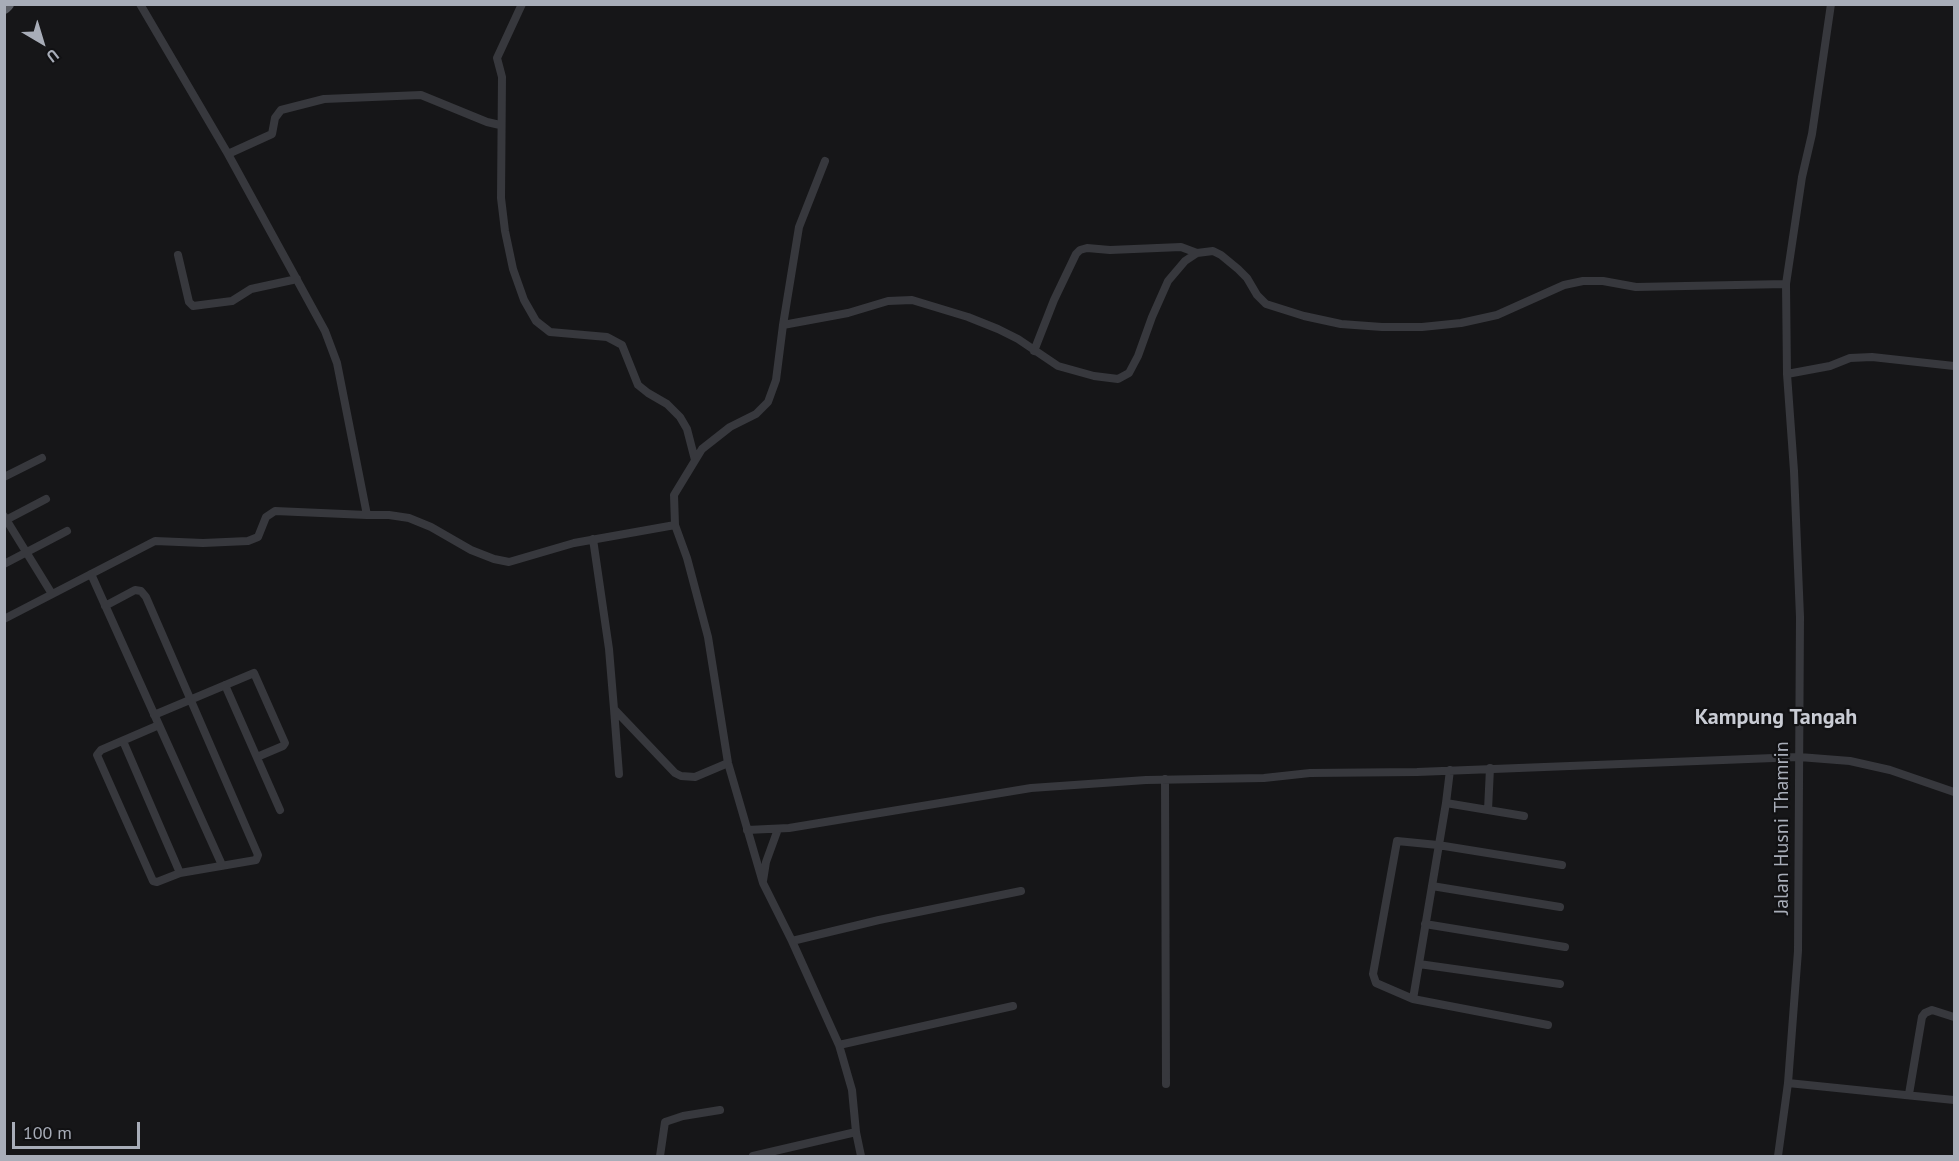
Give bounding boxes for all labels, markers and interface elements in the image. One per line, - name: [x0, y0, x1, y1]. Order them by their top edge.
- north arrow: [12, 12, 72, 72]
- text: U: [43, 45, 63, 67]
- district label: Kampung Tangah: [1695, 705, 1857, 731]
- street label: Jalan Husni Thamrin: [1770, 741, 1794, 915]
- scale bar: [15, 1110, 142, 1148]
- text: 100 m: [23, 1121, 72, 1144]

